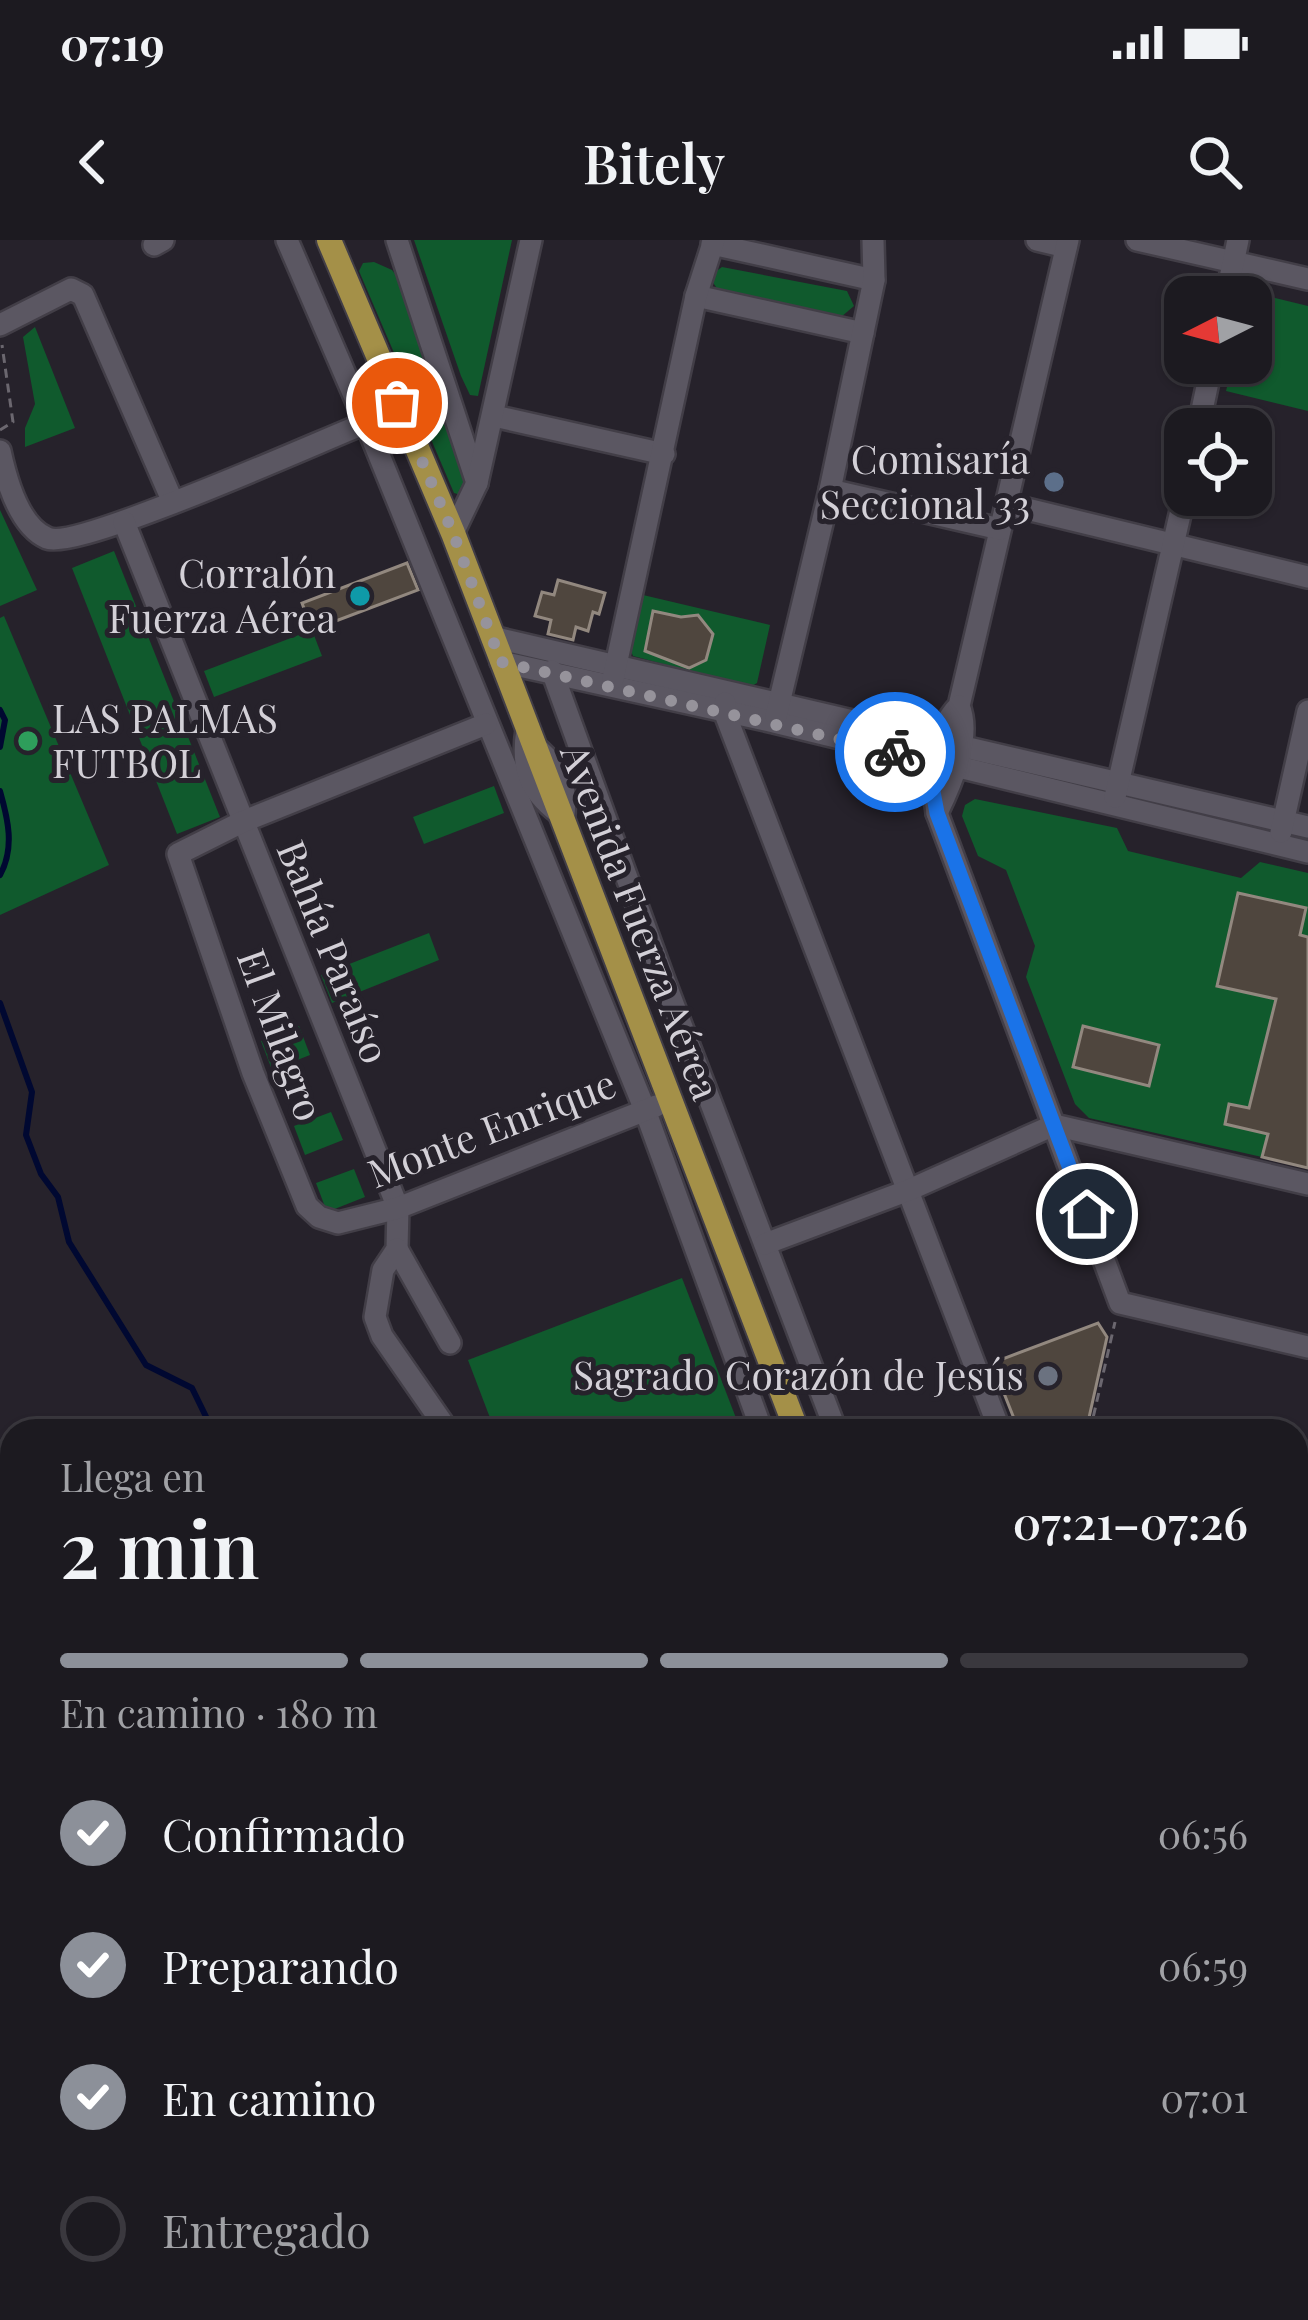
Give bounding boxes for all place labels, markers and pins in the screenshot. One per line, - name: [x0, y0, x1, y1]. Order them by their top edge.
- pin: [346, 352, 448, 454]
- place label: Comisaría Seccional 33: [820, 432, 1031, 529]
- marker: Comisaría Seccional 33: [1041, 469, 1067, 495]
- place label: Corralón Fuerza Aérea: [108, 546, 337, 643]
- marker: Corralón Fuerza Aérea: [347, 583, 373, 609]
- place label: LAS PALMAS FUTBOL: [52, 691, 278, 788]
- marker: LAS PALMAS FUTBOL: [15, 728, 41, 754]
- pin: [1036, 1163, 1138, 1265]
- place label: Sagrado Corazón de Jesús: [573, 1348, 1024, 1400]
- marker: Sagrado Corazón de Jesús: [1035, 1363, 1061, 1389]

